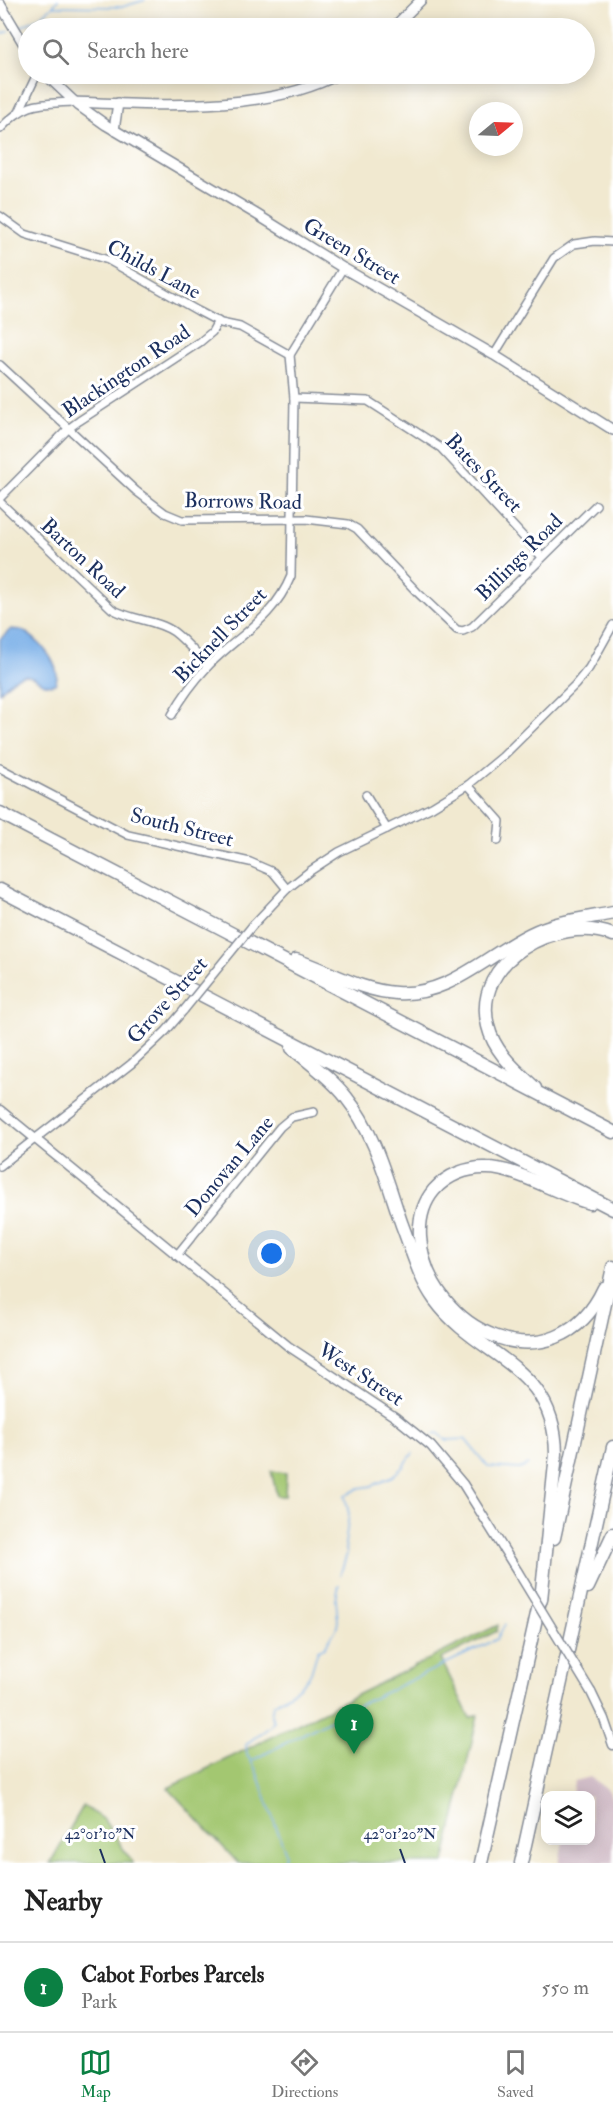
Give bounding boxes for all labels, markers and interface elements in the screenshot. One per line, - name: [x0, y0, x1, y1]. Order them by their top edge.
- search box: [18, 18, 595, 84]
- icon: search: [39, 35, 72, 68]
- text: Search here: [87, 37, 189, 65]
- north arrow: [469, 102, 523, 156]
- street label: Green Street: [298, 212, 405, 291]
- street label: Childs Lane: [102, 233, 206, 306]
- street label: Blackington Road: [57, 318, 196, 424]
- street label: Bates Street: [439, 428, 528, 519]
- street label: Borrows Road: [184, 487, 303, 516]
- street label: Billings Road: [470, 508, 569, 607]
- street label: Barton Road: [35, 512, 131, 605]
- street label: Bicknell Street: [168, 582, 273, 689]
- street label: South Street: [127, 802, 236, 853]
- street label: Grove Street: [121, 951, 214, 1050]
- street label: Donovan Lane: [179, 1110, 280, 1223]
- your location: [257, 1239, 286, 1268]
- street label: West Street: [312, 1336, 409, 1412]
- pin: 1: [334, 1704, 374, 1754]
- map controls: [541, 1791, 595, 1845]
- button: layers: [541, 1791, 595, 1845]
- text: 42°01'10"N: [65, 1825, 136, 1844]
- text: 42°01'20"N: [363, 1825, 437, 1844]
- text: Nearby: [24, 1886, 102, 1918]
- text: Cabot Forbes Parcels: [81, 1961, 264, 1989]
- text: 1: [40, 1975, 47, 2000]
- text: 550 m: [542, 1975, 589, 2000]
- text: Park: [81, 1989, 117, 2014]
- tab: Map: [79, 2046, 112, 2102]
- tab: Directions: [271, 2046, 338, 2102]
- tab: Saved: [497, 2046, 534, 2102]

